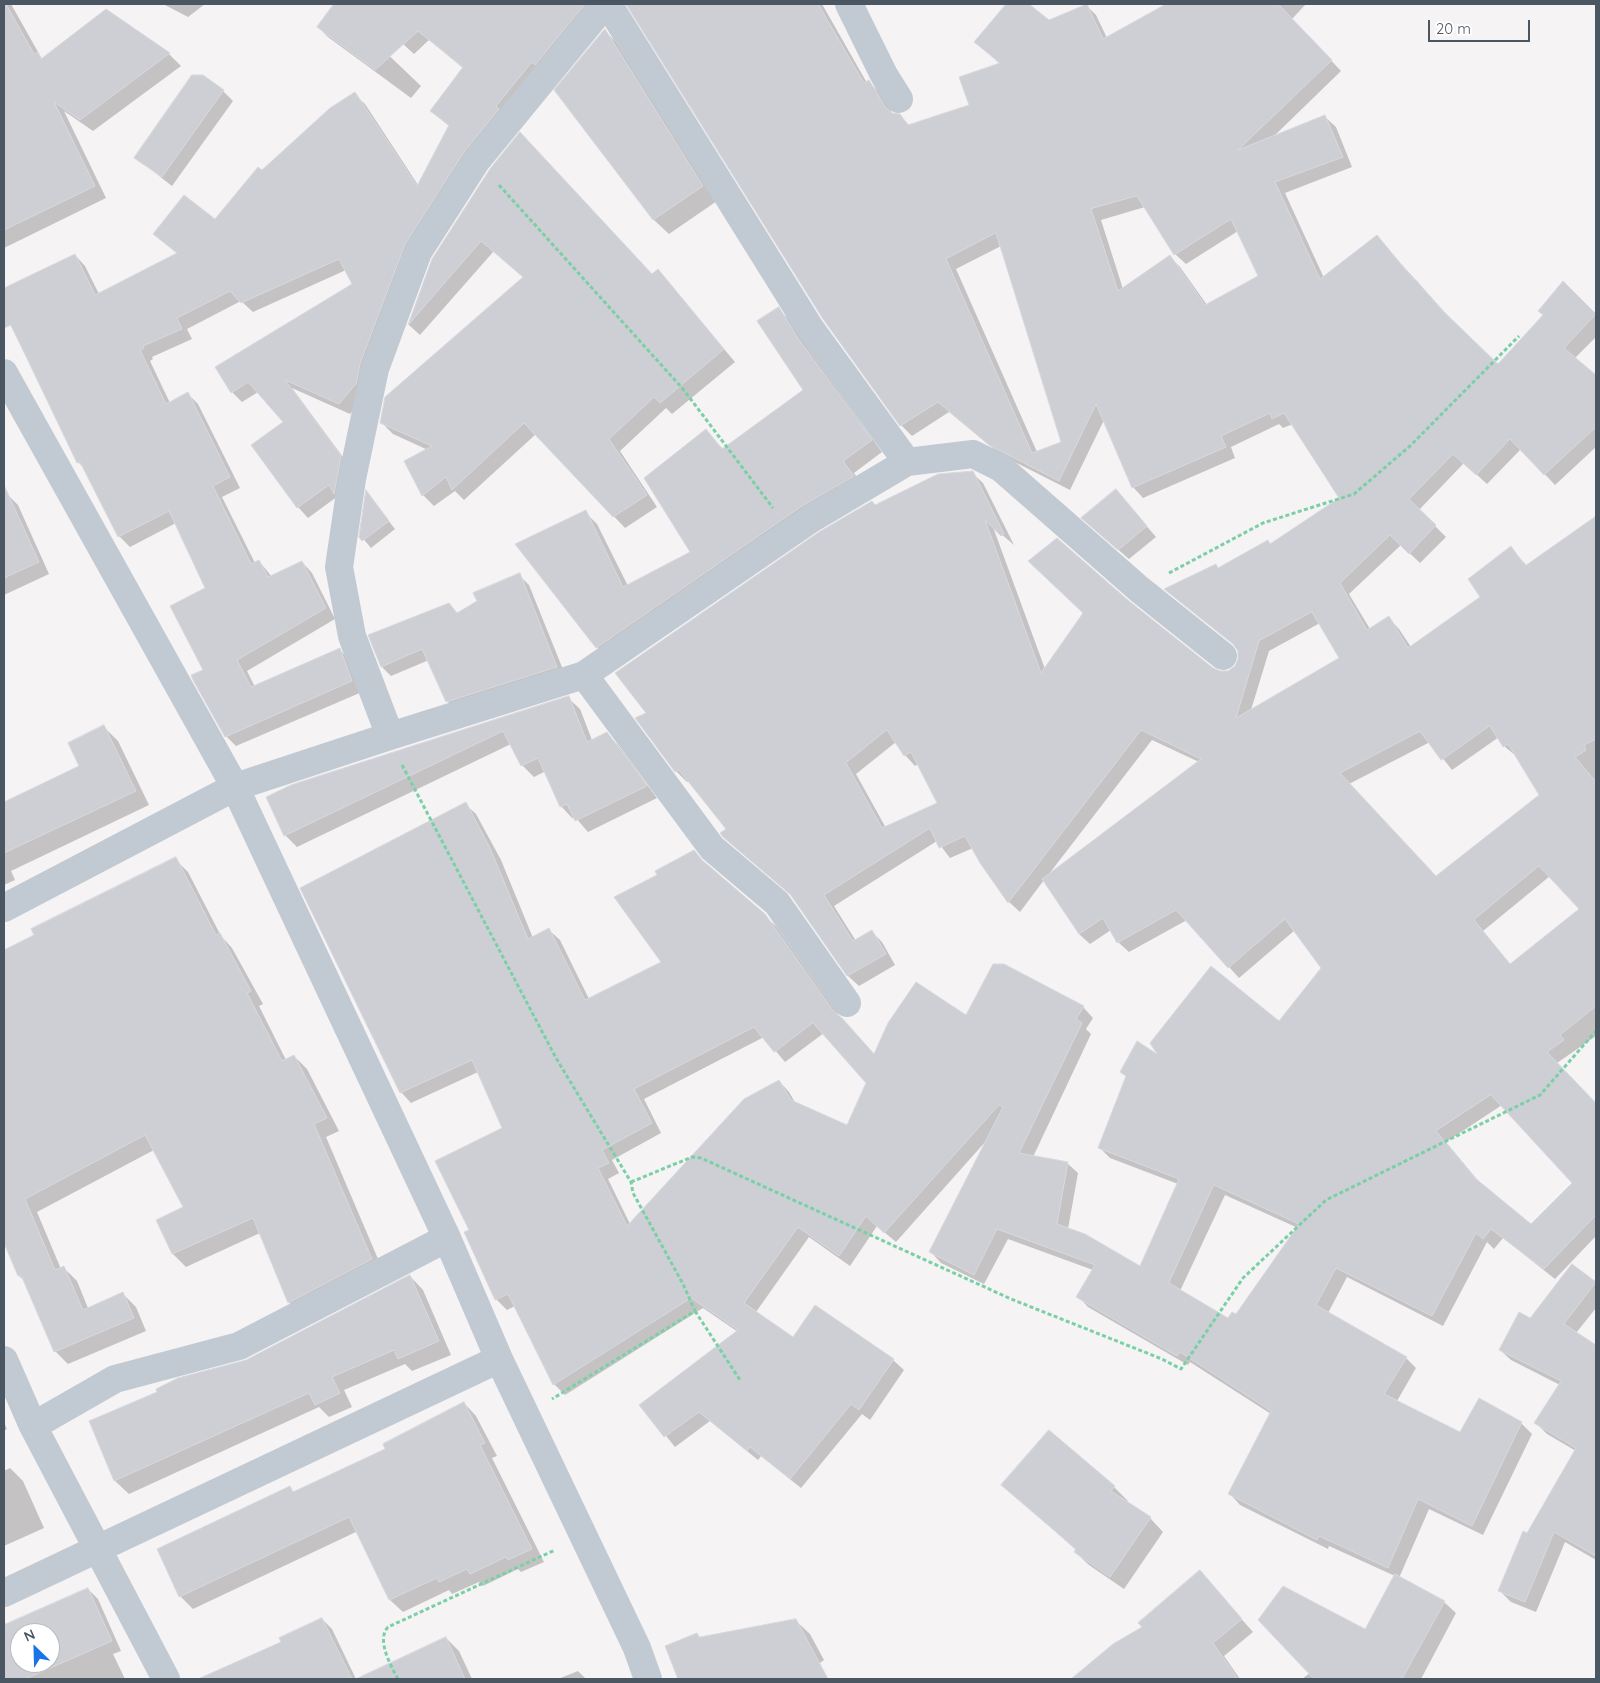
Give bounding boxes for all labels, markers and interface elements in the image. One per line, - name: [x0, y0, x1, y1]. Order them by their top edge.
- scale bar: [1430, 10, 1532, 42]
- text: 20 m: [1436, 19, 1471, 38]
- north arrow: [10, 1623, 60, 1673]
- text: N: [21, 1625, 38, 1646]

